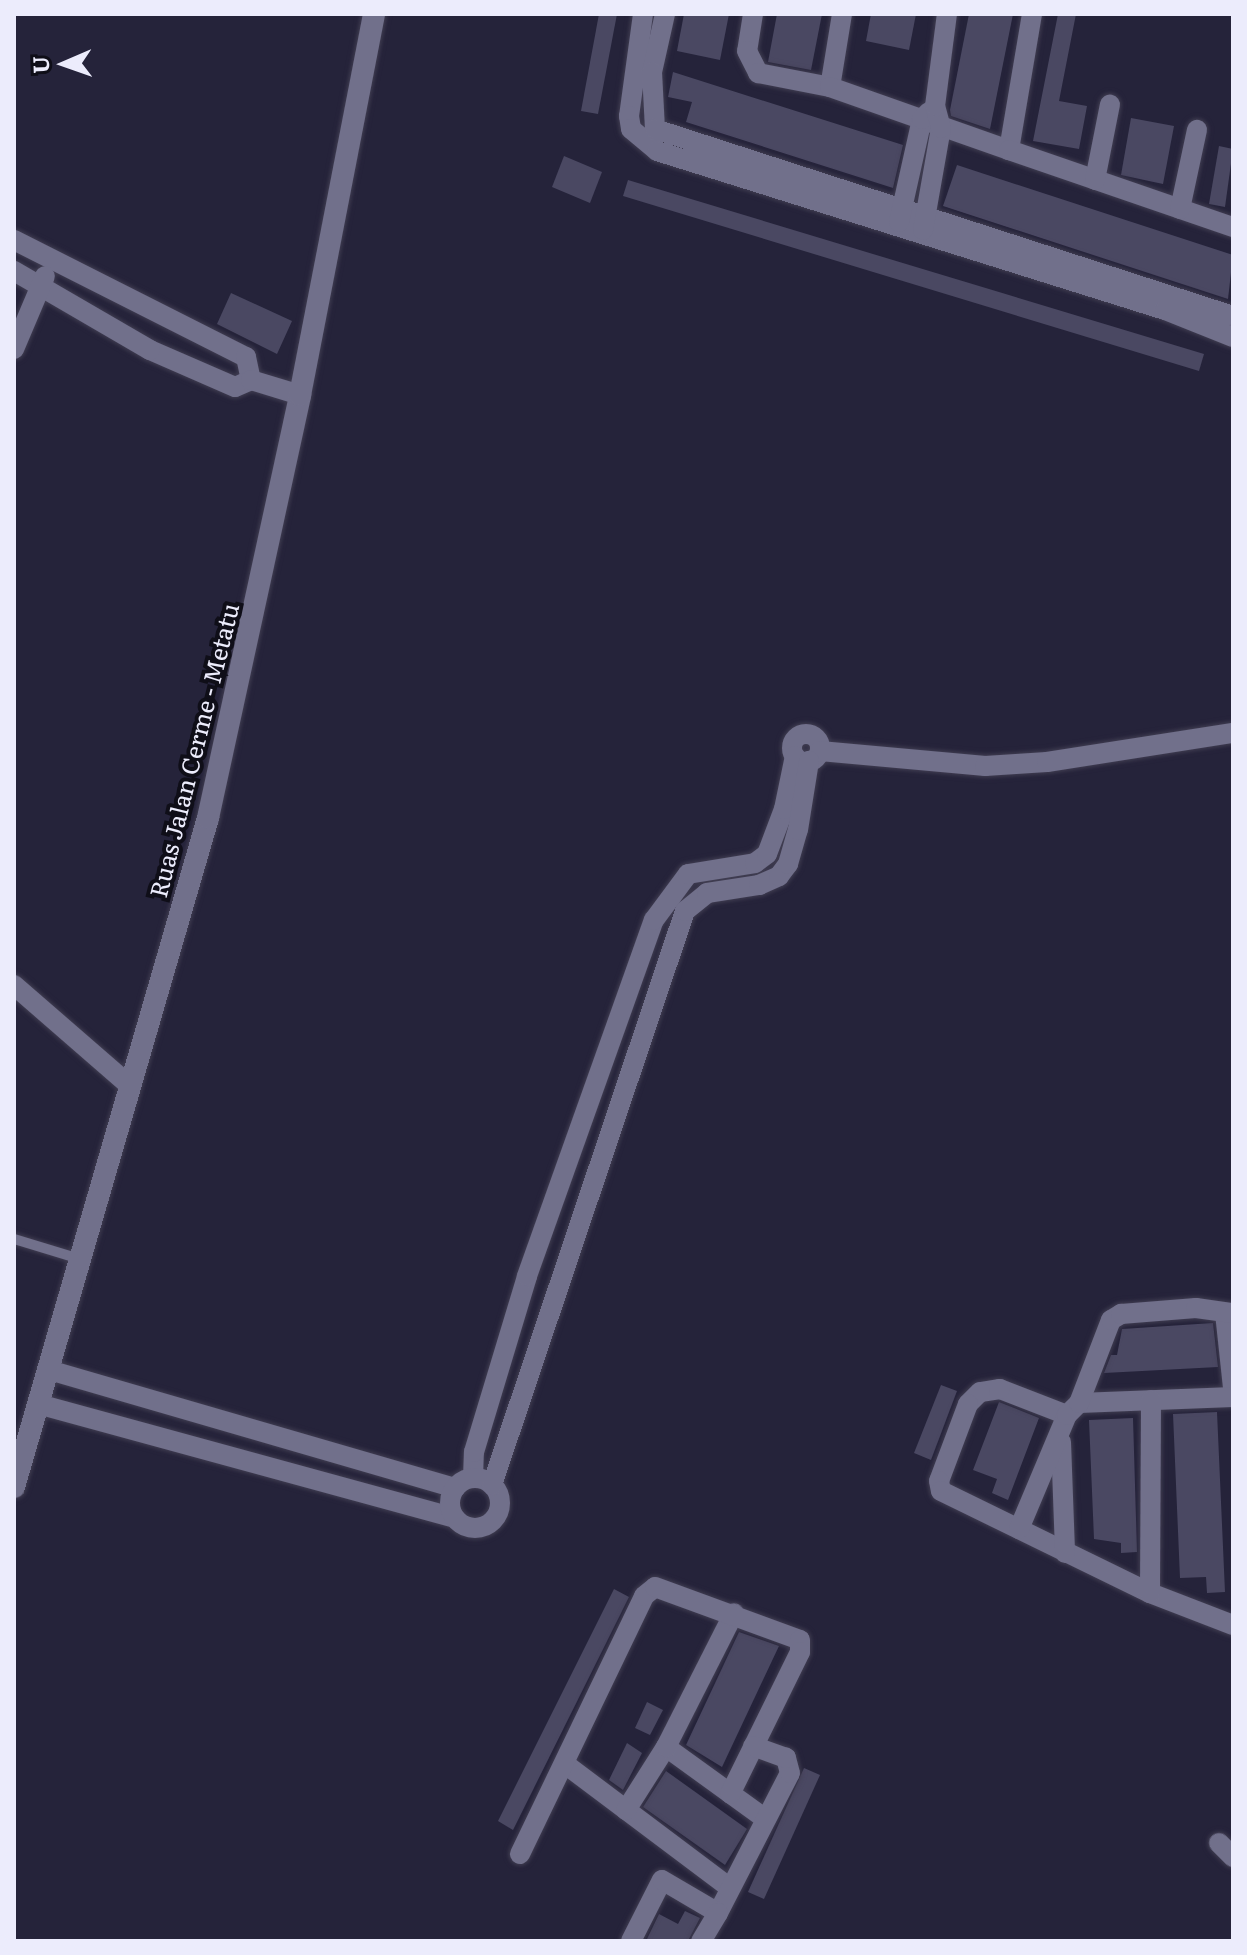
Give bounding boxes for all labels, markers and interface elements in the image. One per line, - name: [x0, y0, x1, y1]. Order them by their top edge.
- north arrow: [24, 24, 104, 104]
- text: U: [23, 56, 56, 74]
- street label: Ruas Jalan Cerme - Metatu: [142, 600, 244, 900]

